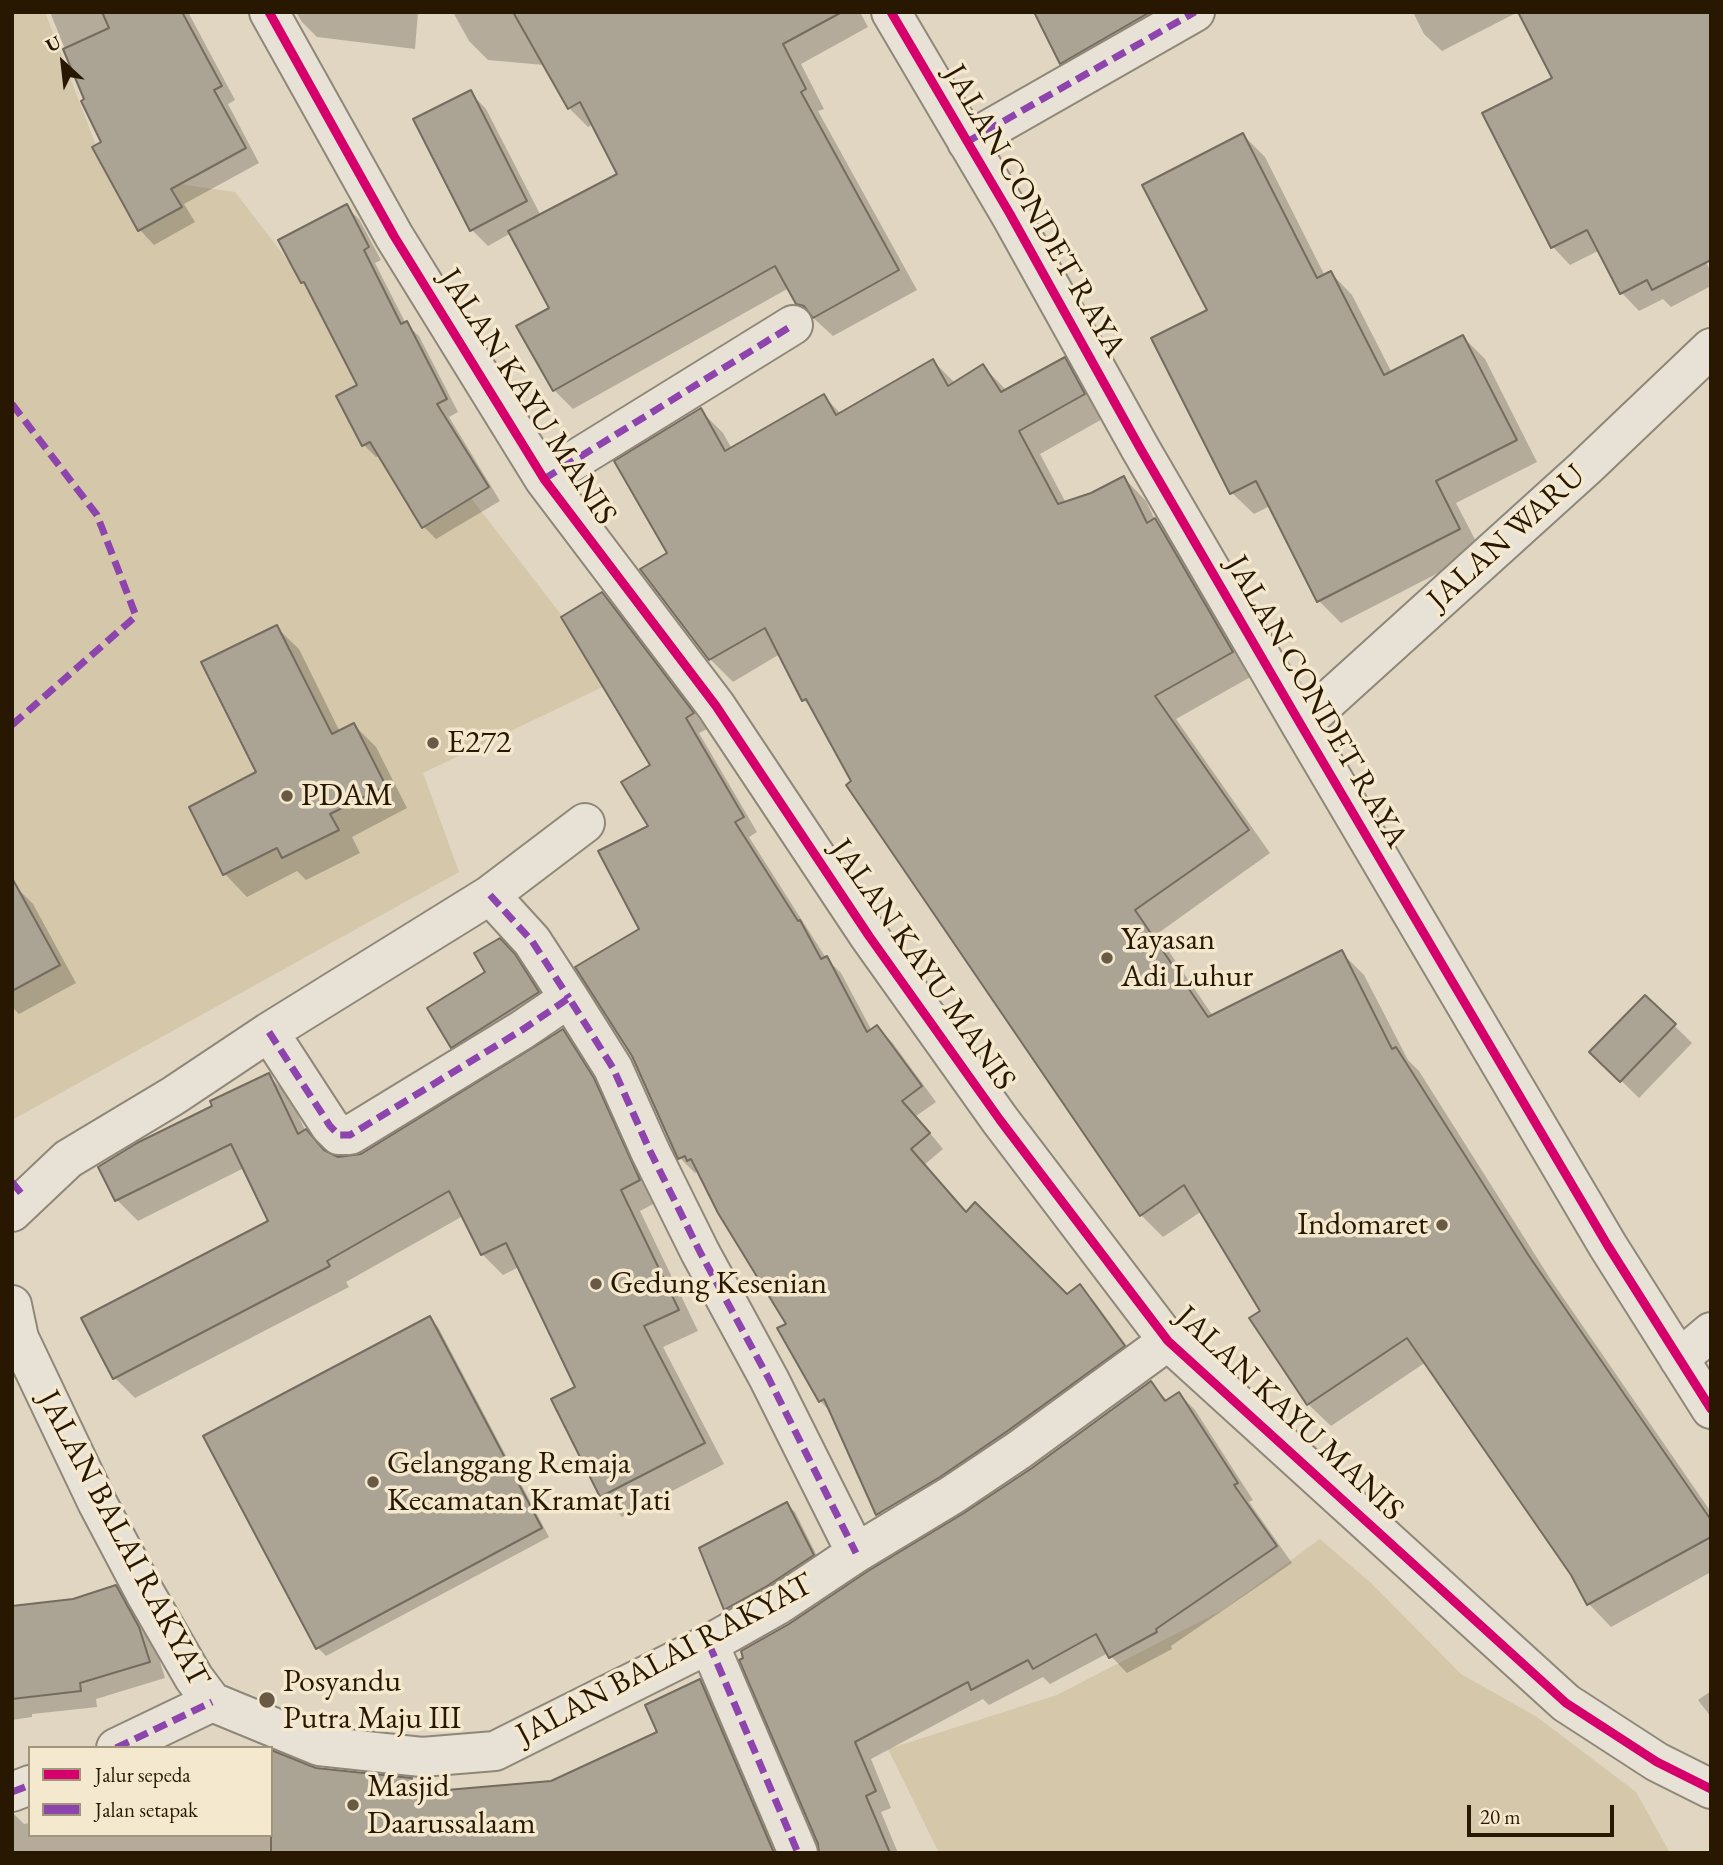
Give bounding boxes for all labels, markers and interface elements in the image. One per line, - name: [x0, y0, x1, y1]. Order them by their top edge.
- north arrow: [28, 28, 98, 98]
- text: U: [41, 29, 65, 58]
- street label: JALAN CONDET RAYA: [935, 58, 1133, 364]
- street label: JALAN KAYU MANIS: [430, 262, 624, 532]
- street label: JALAN WARU: [1420, 457, 1594, 619]
- street label: JALAN CONDET RAYA: [1217, 549, 1415, 855]
- place label: E272: [447, 724, 511, 762]
- marker: E272: [425, 735, 441, 751]
- place label: PDAM: [301, 777, 393, 815]
- marker: PDAM: [279, 788, 295, 804]
- street label: JALAN KAYU MANIS: [821, 832, 1023, 1098]
- place label: Yayasan Adi Luhur: [1121, 921, 1253, 996]
- marker: Yayasan Adi Luhur: [1099, 950, 1115, 966]
- place label: Indomaret: [1297, 1206, 1428, 1244]
- marker: Indomaret: [1434, 1217, 1450, 1233]
- place label: Gedung Kesenian: [610, 1265, 827, 1303]
- marker: Gedung Kesenian: [588, 1276, 604, 1292]
- street label: JALAN KAYU MANIS: [1167, 1298, 1411, 1530]
- street label: JALAN BALAI RAKYAT: [29, 1384, 217, 1694]
- place label: Gelanggang Remaja Kecamatan Kramat Jati: [387, 1445, 671, 1520]
- marker: Gelanggang Remaja Kecamatan Kramat Jati: [365, 1474, 381, 1490]
- street label: JALAN BALAI RAKYAT: [510, 1566, 820, 1754]
- place label: Posyandu Putra Maju III: [283, 1663, 461, 1738]
- marker: Posyandu Putra Maju III: [257, 1690, 277, 1710]
- legend: [28, 1746, 273, 1837]
- text: Jalur sepeda: [95, 1761, 191, 1788]
- place label: Masjid Daarussalaam: [367, 1768, 536, 1843]
- scale bar: [1471, 1792, 1618, 1836]
- text: Jalan setapak: [95, 1796, 198, 1823]
- marker: Masjid Daarussalaam: [345, 1797, 361, 1813]
- text: 20 m: [1480, 1803, 1521, 1830]

